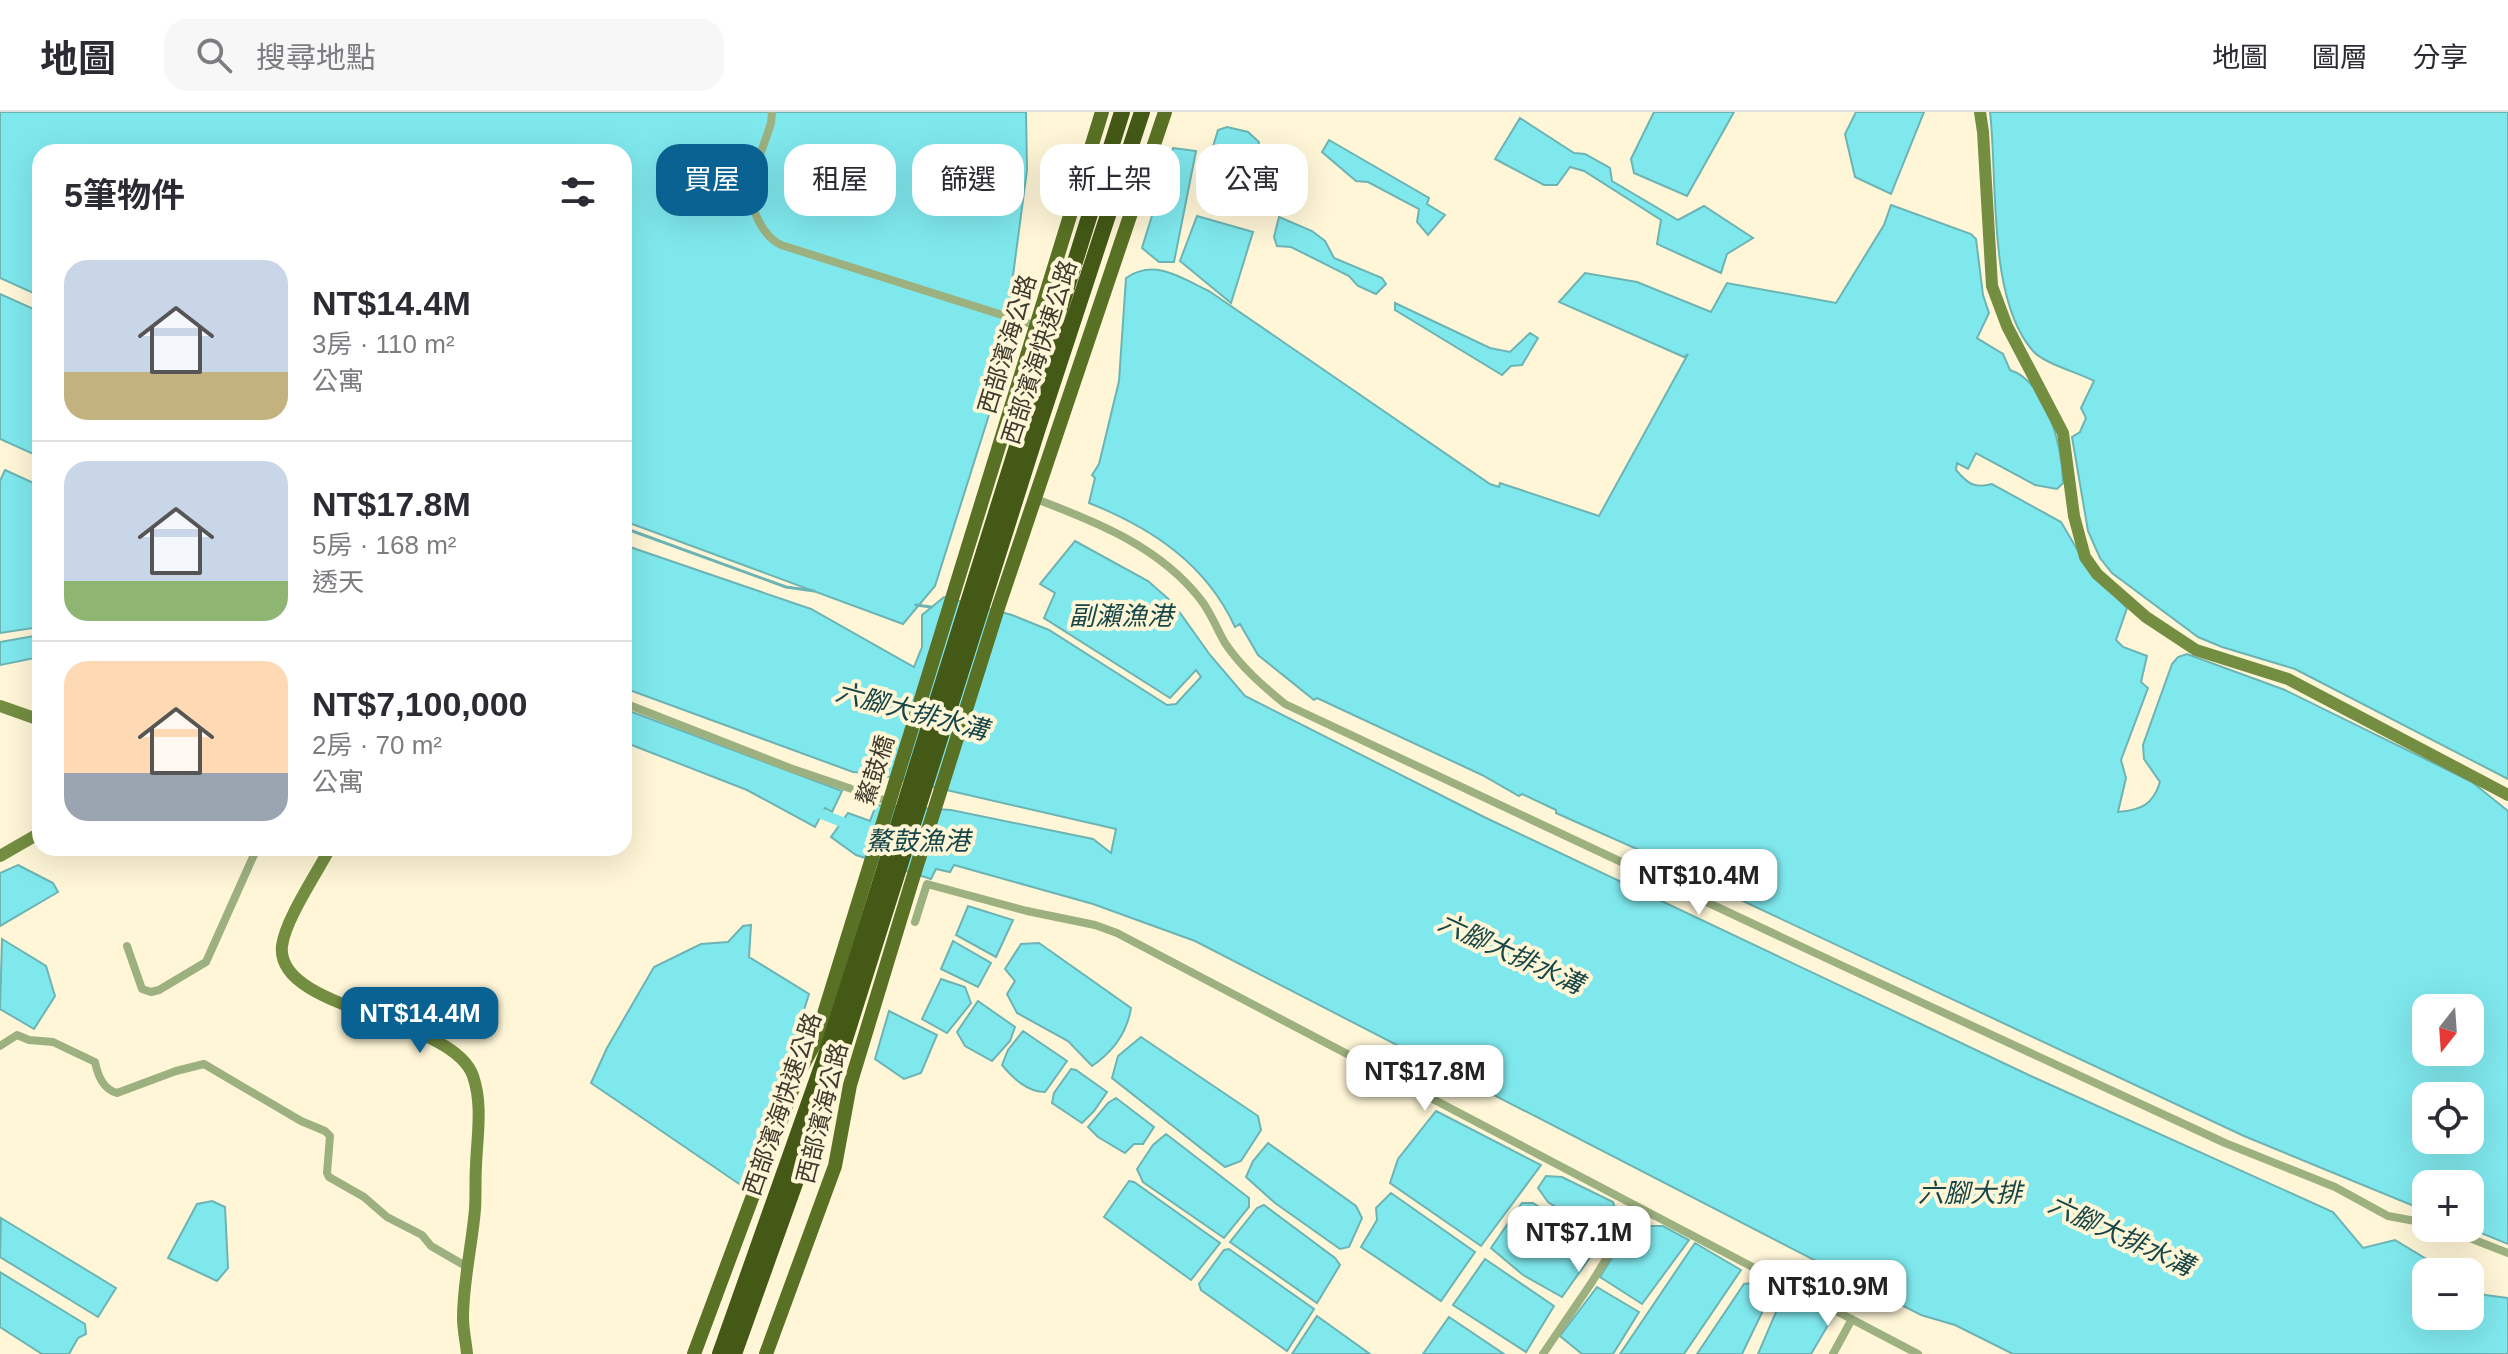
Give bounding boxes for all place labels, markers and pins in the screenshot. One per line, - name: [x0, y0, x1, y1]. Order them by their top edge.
- pin: NT$10.4M: [1616, 849, 1782, 917]
- pin: NT$14.4M: [337, 987, 503, 1055]
- pin: NT$17.8M: [1342, 1045, 1508, 1113]
- pin: NT$7.1M: [1505, 1206, 1653, 1274]
- pin: NT$10.9M: [1745, 1260, 1911, 1328]

